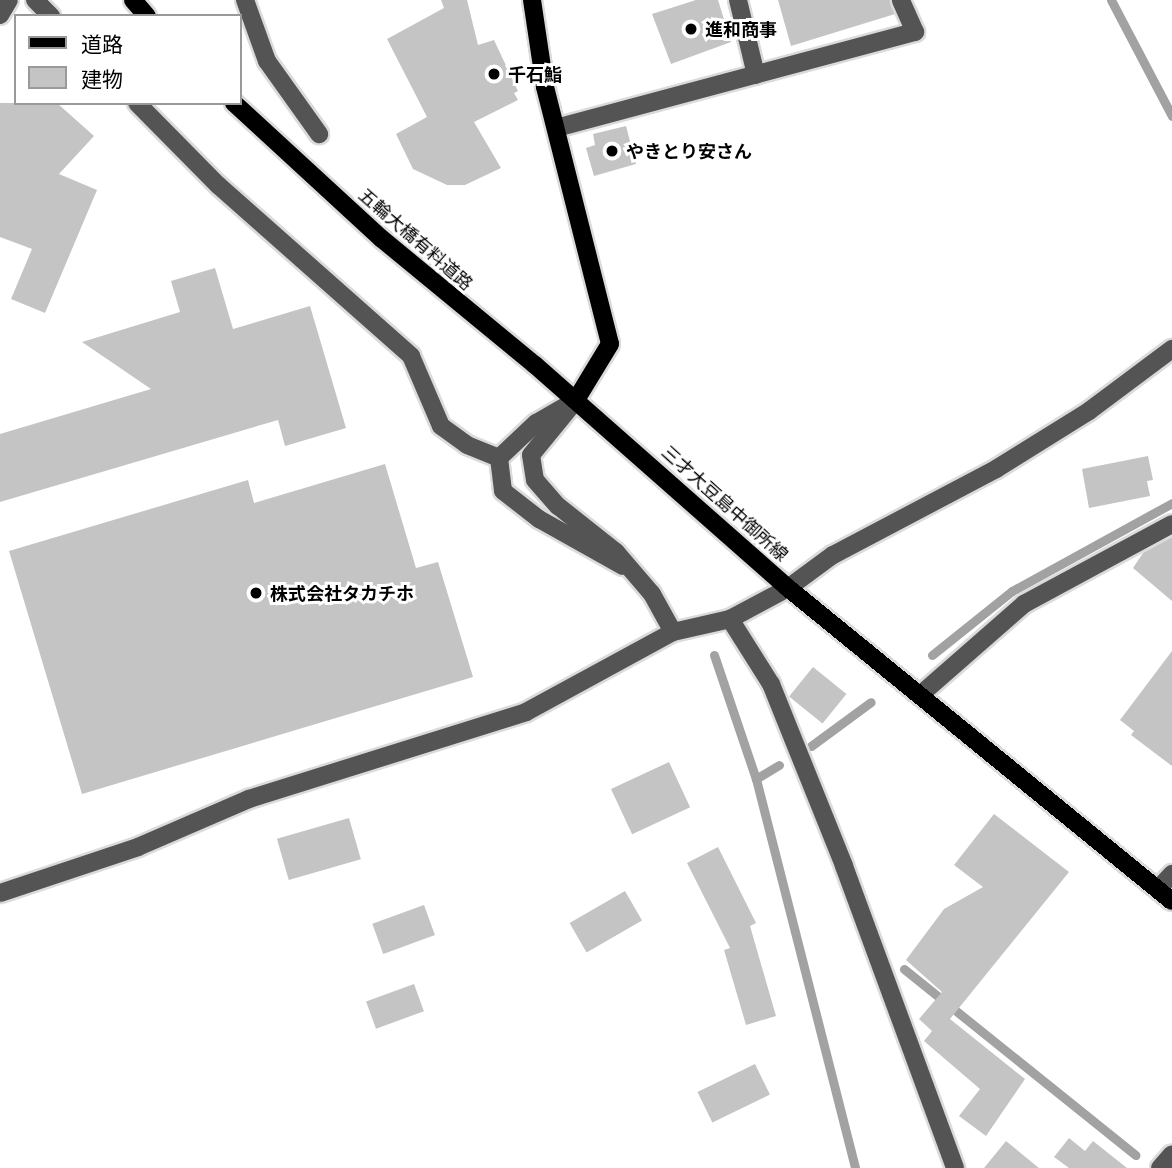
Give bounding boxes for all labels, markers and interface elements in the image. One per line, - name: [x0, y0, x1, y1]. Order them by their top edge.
- legend: [14, 14, 242, 105]
- place label: 進和商事: [705, 18, 777, 40]
- marker: 進和商事: [683, 21, 699, 37]
- text: 道路: [81, 31, 123, 56]
- place label: 千石鮨: [508, 63, 562, 85]
- text: 建物: [81, 66, 123, 91]
- marker: 千石鮨: [486, 66, 502, 82]
- place label: やきとり安さん: [626, 140, 752, 162]
- marker: やきとり安さん: [604, 143, 620, 159]
- street label: 五輪大橋有料道路: [355, 184, 477, 294]
- street label: 三才大豆島中御所線: [658, 441, 792, 565]
- place label: 株式会社タカチホ: [270, 582, 414, 604]
- marker: 株式会社タカチホ: [248, 585, 264, 601]

